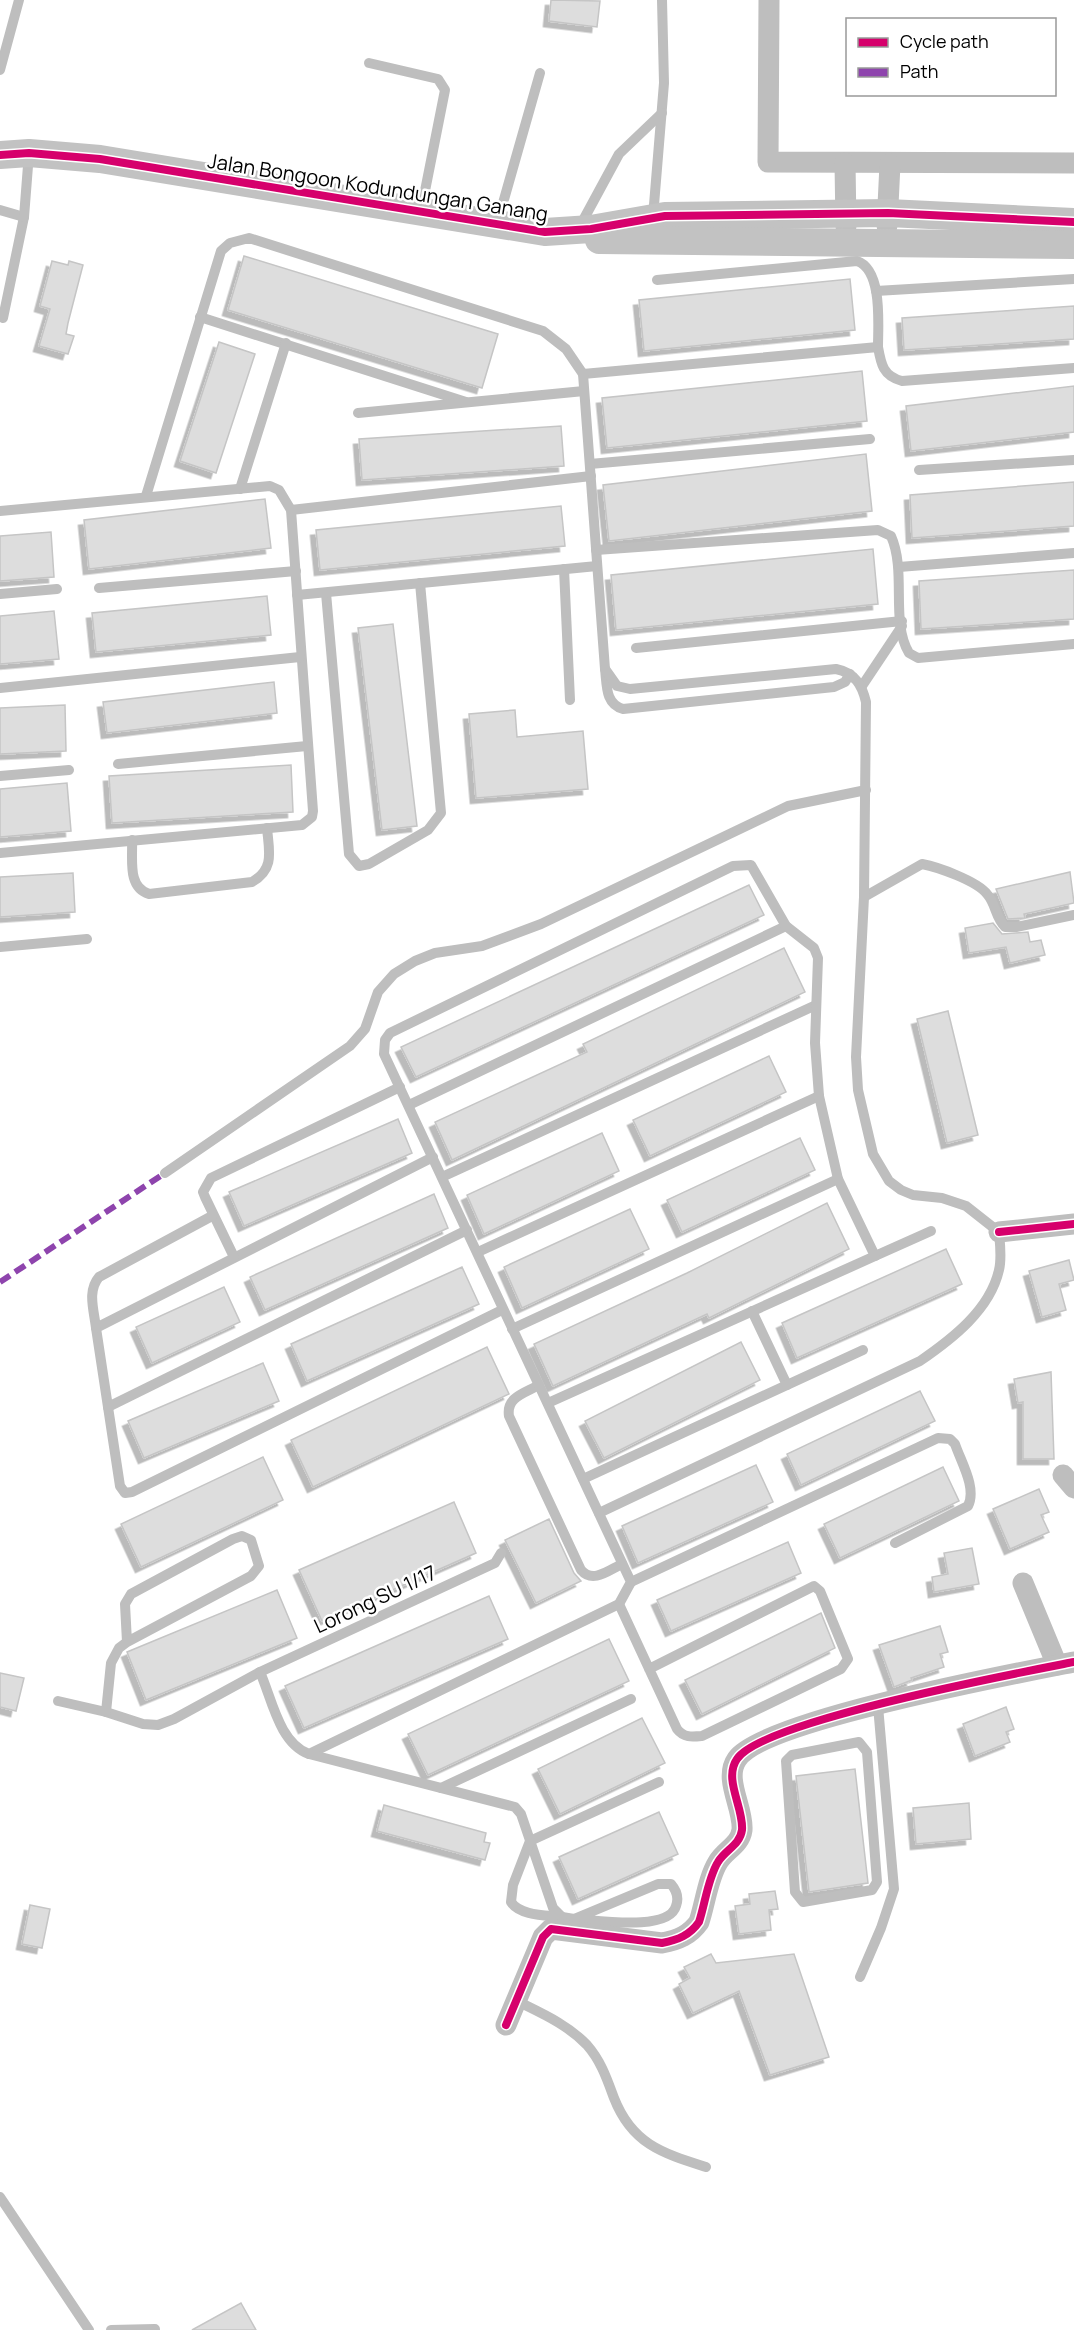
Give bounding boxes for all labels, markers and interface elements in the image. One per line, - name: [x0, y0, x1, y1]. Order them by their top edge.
- legend: [846, 18, 1056, 96]
- text: Cycle path: [900, 29, 989, 53]
- text: Path: [900, 59, 938, 83]
- street label: Jalan Bongoon Kodundungan Ganang: [206, 147, 550, 227]
- street label: Lorong SU 1/17: [309, 1559, 441, 1639]

